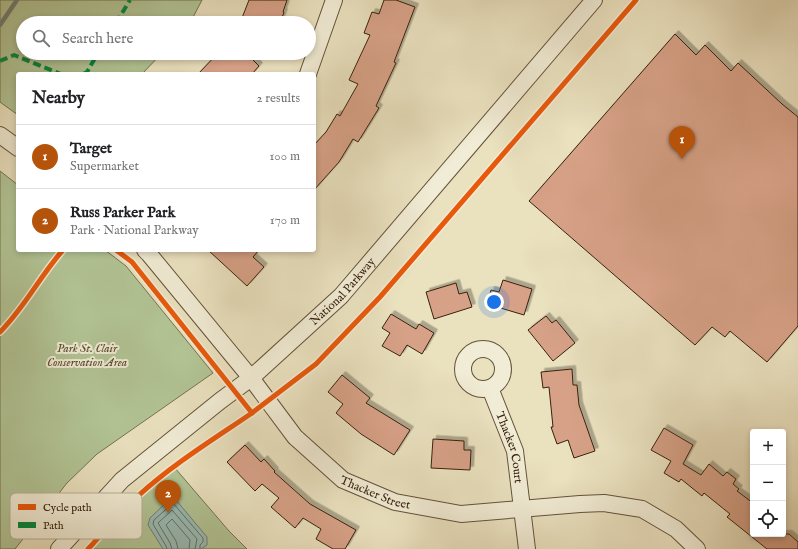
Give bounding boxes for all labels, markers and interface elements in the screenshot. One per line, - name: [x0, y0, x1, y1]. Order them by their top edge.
- search box: [16, 16, 316, 60]
- icon: search: [30, 27, 52, 49]
- text: Search here: [62, 29, 133, 48]
- text: Nearby: [32, 88, 85, 109]
- text: 2 results: [256, 90, 300, 107]
- pin: 1: [669, 126, 695, 159]
- text: Target: [70, 139, 112, 158]
- text: 1: [43, 148, 47, 165]
- text: 100 m: [270, 148, 300, 165]
- text: Supermarket: [70, 158, 139, 175]
- text: Russ Parker Park: [70, 203, 176, 222]
- text: 2: [42, 212, 48, 229]
- text: 170 m: [270, 212, 300, 229]
- text: Park · National Parkway: [70, 222, 199, 239]
- street label: National Parkway: [307, 254, 378, 328]
- your location: [484, 292, 504, 312]
- park label: Park St. Clair Conservation Area: [47, 341, 127, 370]
- street label: Thacker Court: [493, 409, 526, 484]
- map controls: [750, 429, 786, 537]
- button: +: [750, 429, 786, 465]
- button: −: [750, 465, 786, 501]
- street label: Thacker Street: [338, 472, 412, 512]
- pin: 2: [155, 480, 181, 513]
- legend: [10, 493, 142, 539]
- text: Cycle path: [43, 501, 92, 515]
- button: locate: [750, 501, 786, 537]
- text: Path: [43, 519, 64, 533]

